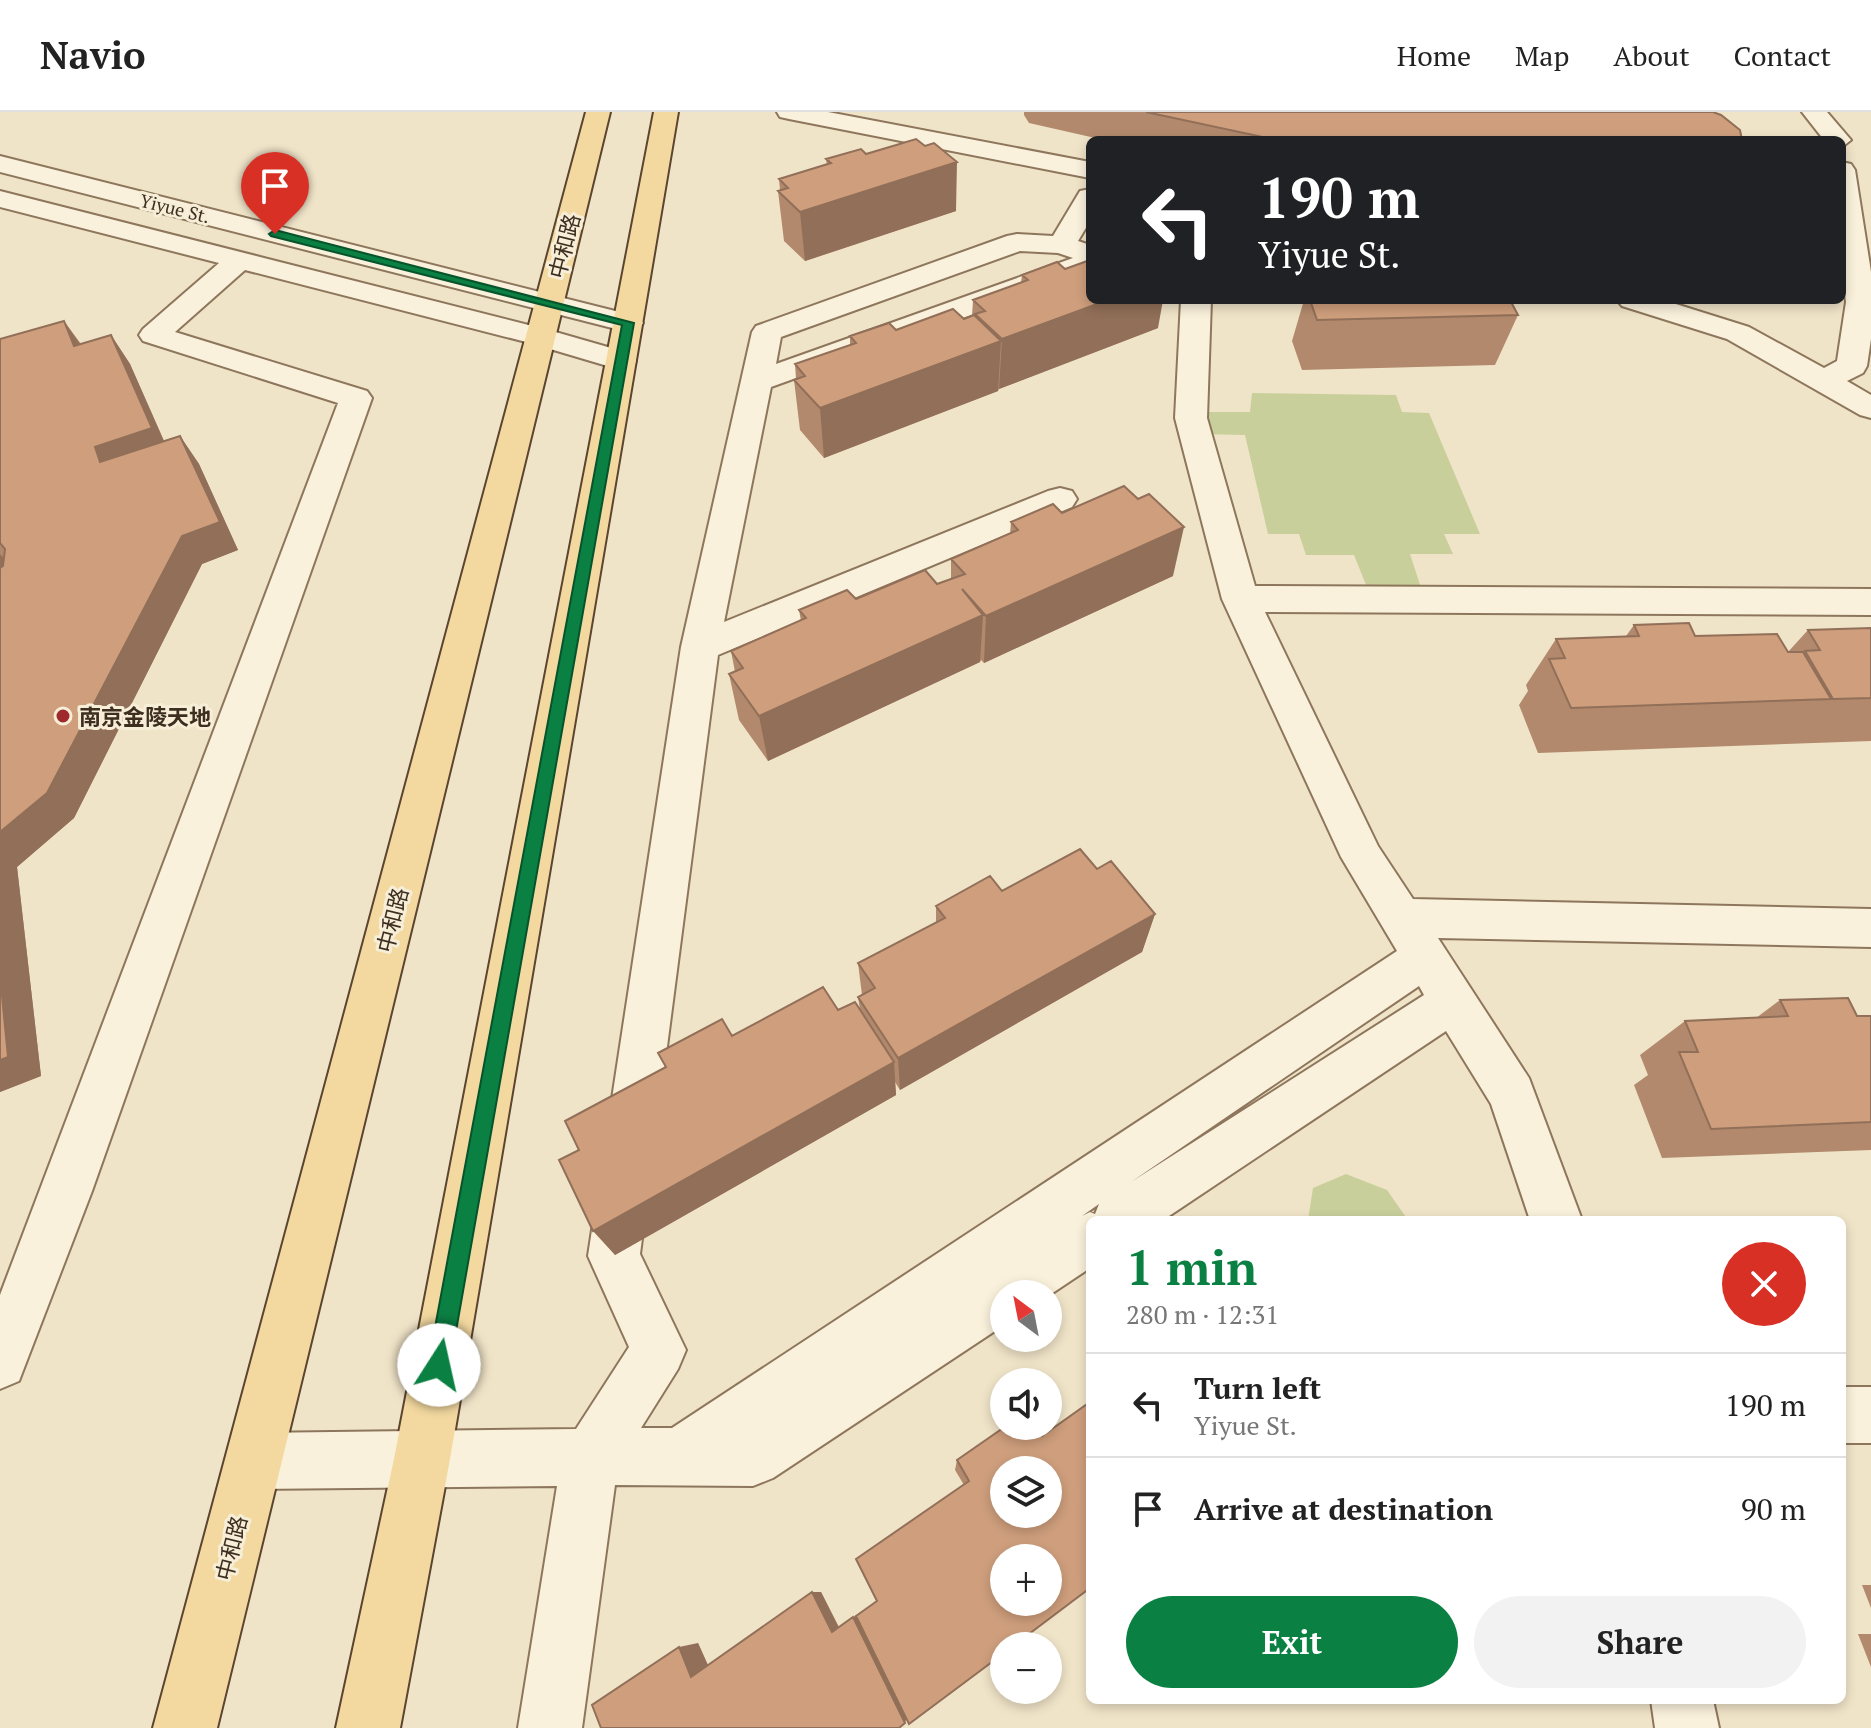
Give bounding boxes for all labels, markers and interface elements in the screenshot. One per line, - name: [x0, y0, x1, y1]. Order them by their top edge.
- text: Navio: [40, 30, 146, 80]
- text: Home: [1397, 37, 1471, 74]
- text: Map: [1515, 37, 1569, 74]
- text: About: [1613, 37, 1690, 74]
- text: Contact: [1734, 37, 1831, 74]
- pin: [241, 152, 309, 234]
- text: 190 m: [1258, 160, 1420, 234]
- icon: arrive: [253, 164, 297, 208]
- icon: left: [1126, 168, 1230, 272]
- street label: Yiyue St.: [138, 188, 212, 228]
- street label: 中和路: [542, 210, 586, 282]
- text: Yiyue St.: [1258, 231, 1400, 278]
- place label: 南京金陵天地: [79, 702, 211, 731]
- marker: 南京金陵天地: [54, 707, 72, 725]
- street label: 中和路: [370, 884, 414, 956]
- text: 1 min: [1126, 1235, 1257, 1299]
- button: close: [1722, 1242, 1806, 1326]
- north arrow: [990, 1280, 1062, 1352]
- map controls: [990, 1280, 1062, 1704]
- text: 280 m · 12:31: [1126, 1297, 1279, 1331]
- position arrow: [397, 1323, 481, 1407]
- button: sound: [990, 1368, 1062, 1440]
- text: Turn left: [1194, 1368, 1321, 1408]
- icon: left: [1126, 1383, 1170, 1427]
- text: 190 m: [1725, 1385, 1806, 1425]
- text: Yiyue St.: [1194, 1408, 1297, 1442]
- button: layers: [990, 1456, 1062, 1528]
- icon: arrive: [1126, 1487, 1170, 1531]
- text: Arrive at destination: [1194, 1489, 1493, 1529]
- text: 90 m: [1741, 1489, 1806, 1529]
- street label: 中和路: [209, 1512, 253, 1584]
- button: +: [990, 1544, 1062, 1616]
- button: Exit: [1126, 1596, 1458, 1688]
- button: Share: [1474, 1596, 1806, 1688]
- button: −: [990, 1632, 1062, 1704]

